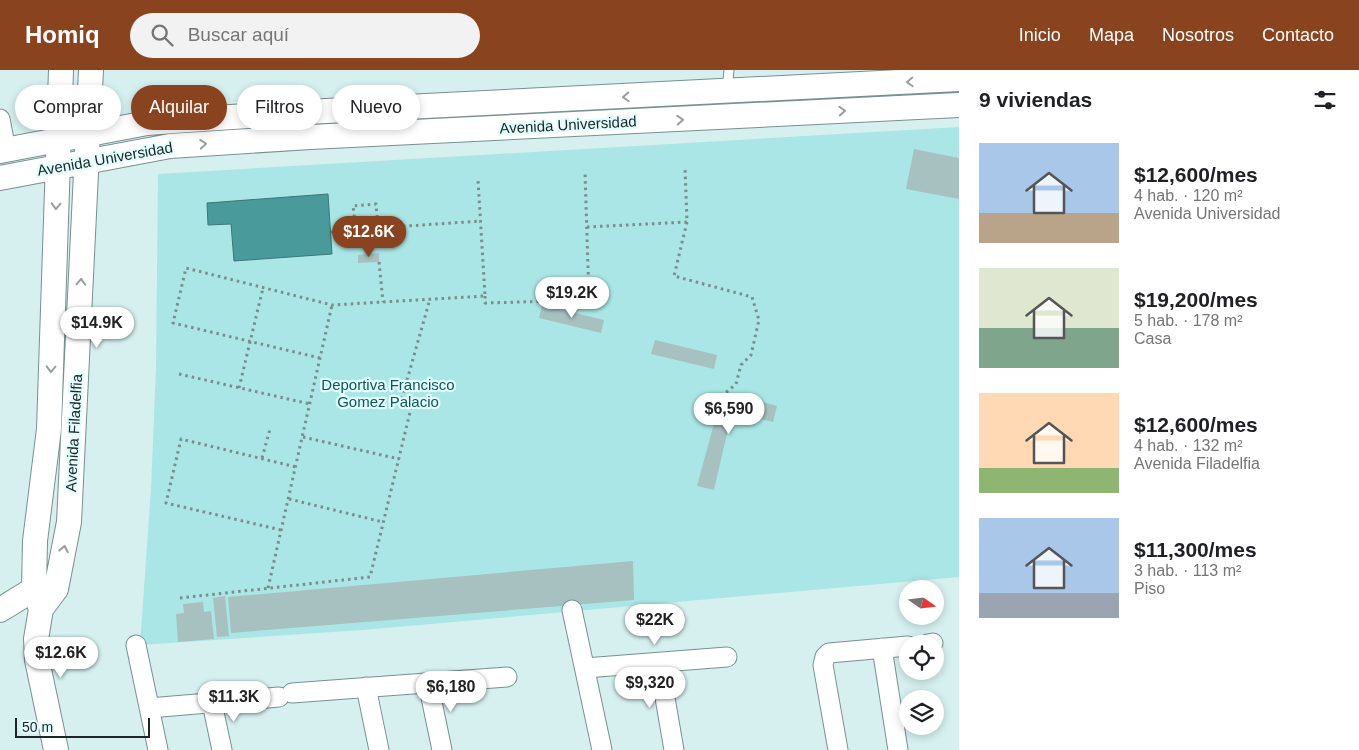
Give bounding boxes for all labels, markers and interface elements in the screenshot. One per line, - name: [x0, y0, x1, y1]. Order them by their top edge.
- search box: [130, 13, 480, 58]
- text: Homiq: [25, 21, 100, 48]
- icon: search: [148, 21, 176, 49]
- text: Buscar aquí: [188, 24, 289, 45]
- text: Inicio: [1019, 25, 1061, 45]
- text: Mapa: [1089, 25, 1134, 45]
- text: Nosotros: [1162, 25, 1234, 45]
- text: Contacto: [1262, 25, 1334, 45]
- one-way arrow: [906, 76, 914, 87]
- chip: Comprar: [15, 85, 121, 130]
- chip: Alquilar: [131, 85, 227, 130]
- chip: Filtros: [237, 85, 322, 130]
- chip: Nuevo: [332, 85, 420, 130]
- icon: filters: [1311, 86, 1339, 114]
- text: 9 viviendas: [979, 88, 1092, 111]
- one-way arrow: [621, 92, 629, 102]
- one-way arrow: [839, 106, 847, 117]
- street label: Avenida Universidad: [499, 112, 637, 137]
- one-way arrow: [676, 114, 684, 125]
- street label: Avenida Universidad: [36, 138, 174, 179]
- one-way arrow: [199, 138, 207, 149]
- icon: home: [1019, 163, 1079, 223]
- text: $12,600/mes: [1134, 163, 1258, 186]
- text: 4 hab. · 120 m²: [1134, 187, 1243, 204]
- one-way arrow: [51, 202, 62, 210]
- text: Avenida Universidad: [1134, 205, 1280, 222]
- pin: $12.6K: [328, 216, 410, 258]
- text: $12.6K: [343, 223, 395, 240]
- pin: $19.2K: [531, 276, 613, 319]
- one-way arrow: [76, 278, 86, 286]
- text: $19.2K: [546, 284, 598, 301]
- icon: home: [1019, 288, 1079, 348]
- text: $19,200/mes: [1134, 288, 1258, 311]
- pin: $14.9K: [56, 306, 138, 349]
- text: 5 hab. · 178 m²: [1134, 312, 1243, 329]
- text: $14.9K: [71, 314, 123, 331]
- text: Casa: [1134, 330, 1171, 347]
- one-way arrow: [46, 365, 56, 373]
- street label: Avenida Filadelfia: [62, 373, 85, 492]
- park label: Deportiva Francisco Gomez Palacio: [321, 376, 455, 410]
- pin: $6,590: [688, 392, 770, 435]
- text: $6,590: [705, 400, 753, 417]
- icon: home: [1019, 413, 1079, 473]
- text: $12,600/mes: [1134, 413, 1258, 436]
- text: 4 hab. · 132 m²: [1134, 437, 1243, 454]
- text: Avenida Filadelfia: [1134, 455, 1260, 472]
- icon: home: [1019, 538, 1079, 598]
- text: $11,300/mes: [1134, 538, 1257, 561]
- one-way arrow: [58, 545, 69, 553]
- text: 3 hab. · 113 m²: [1134, 562, 1241, 579]
- north arrow: [899, 580, 944, 625]
- map controls: [899, 580, 944, 735]
- text: Piso: [1134, 580, 1165, 597]
- pin: $22K: [625, 604, 685, 646]
- text: $22K: [636, 611, 674, 628]
- button: locate: [899, 635, 944, 680]
- pin: $12.6K: [20, 636, 102, 679]
- text: $12.6K: [35, 644, 87, 661]
- pin: $9,320: [609, 666, 691, 709]
- pin: $6,180: [410, 670, 492, 713]
- text: $9,320: [626, 674, 674, 691]
- text: $6,180: [427, 678, 475, 695]
- pin: $11.3K: [193, 680, 275, 723]
- text: $11.3K: [209, 688, 259, 705]
- button: layers: [899, 690, 944, 735]
- scale bar: [15, 715, 150, 738]
- text: 50 m: [22, 719, 53, 735]

